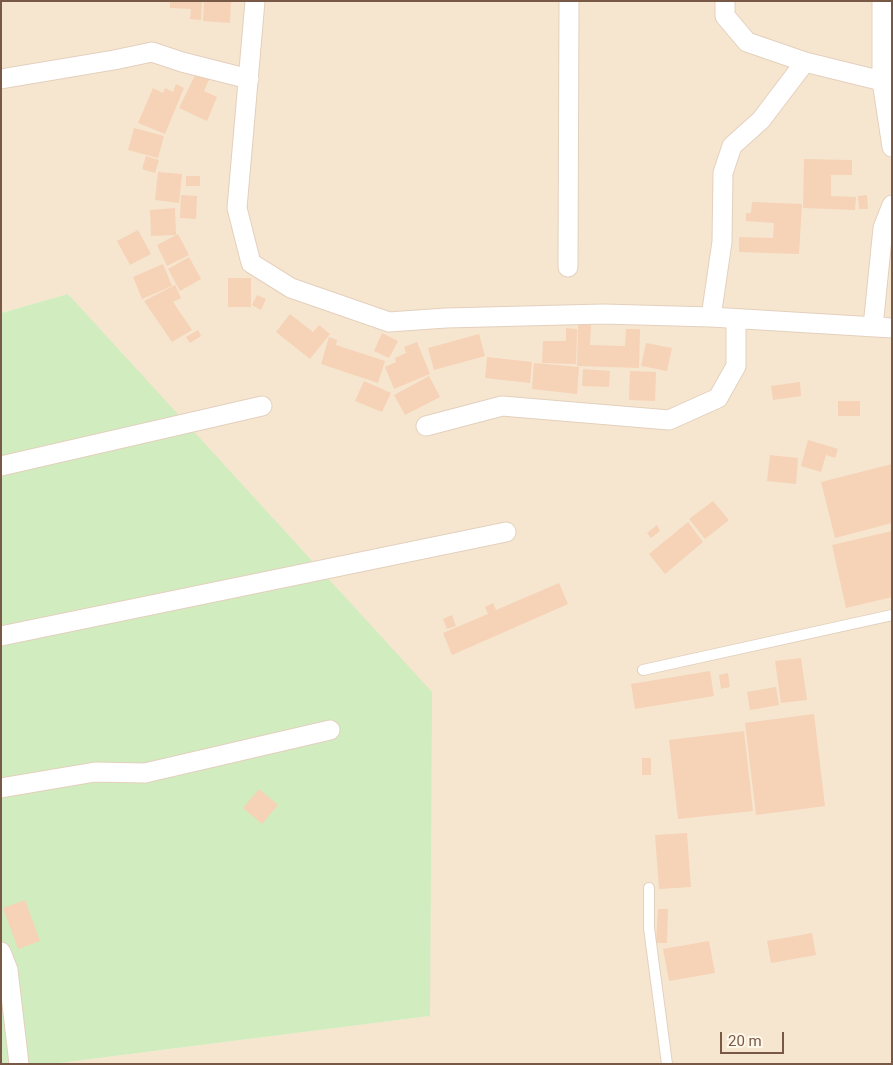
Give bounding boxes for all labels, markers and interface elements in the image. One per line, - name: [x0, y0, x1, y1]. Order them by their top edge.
- scale bar: [723, 1022, 787, 1054]
- text: 20 m: [728, 1032, 762, 1050]

